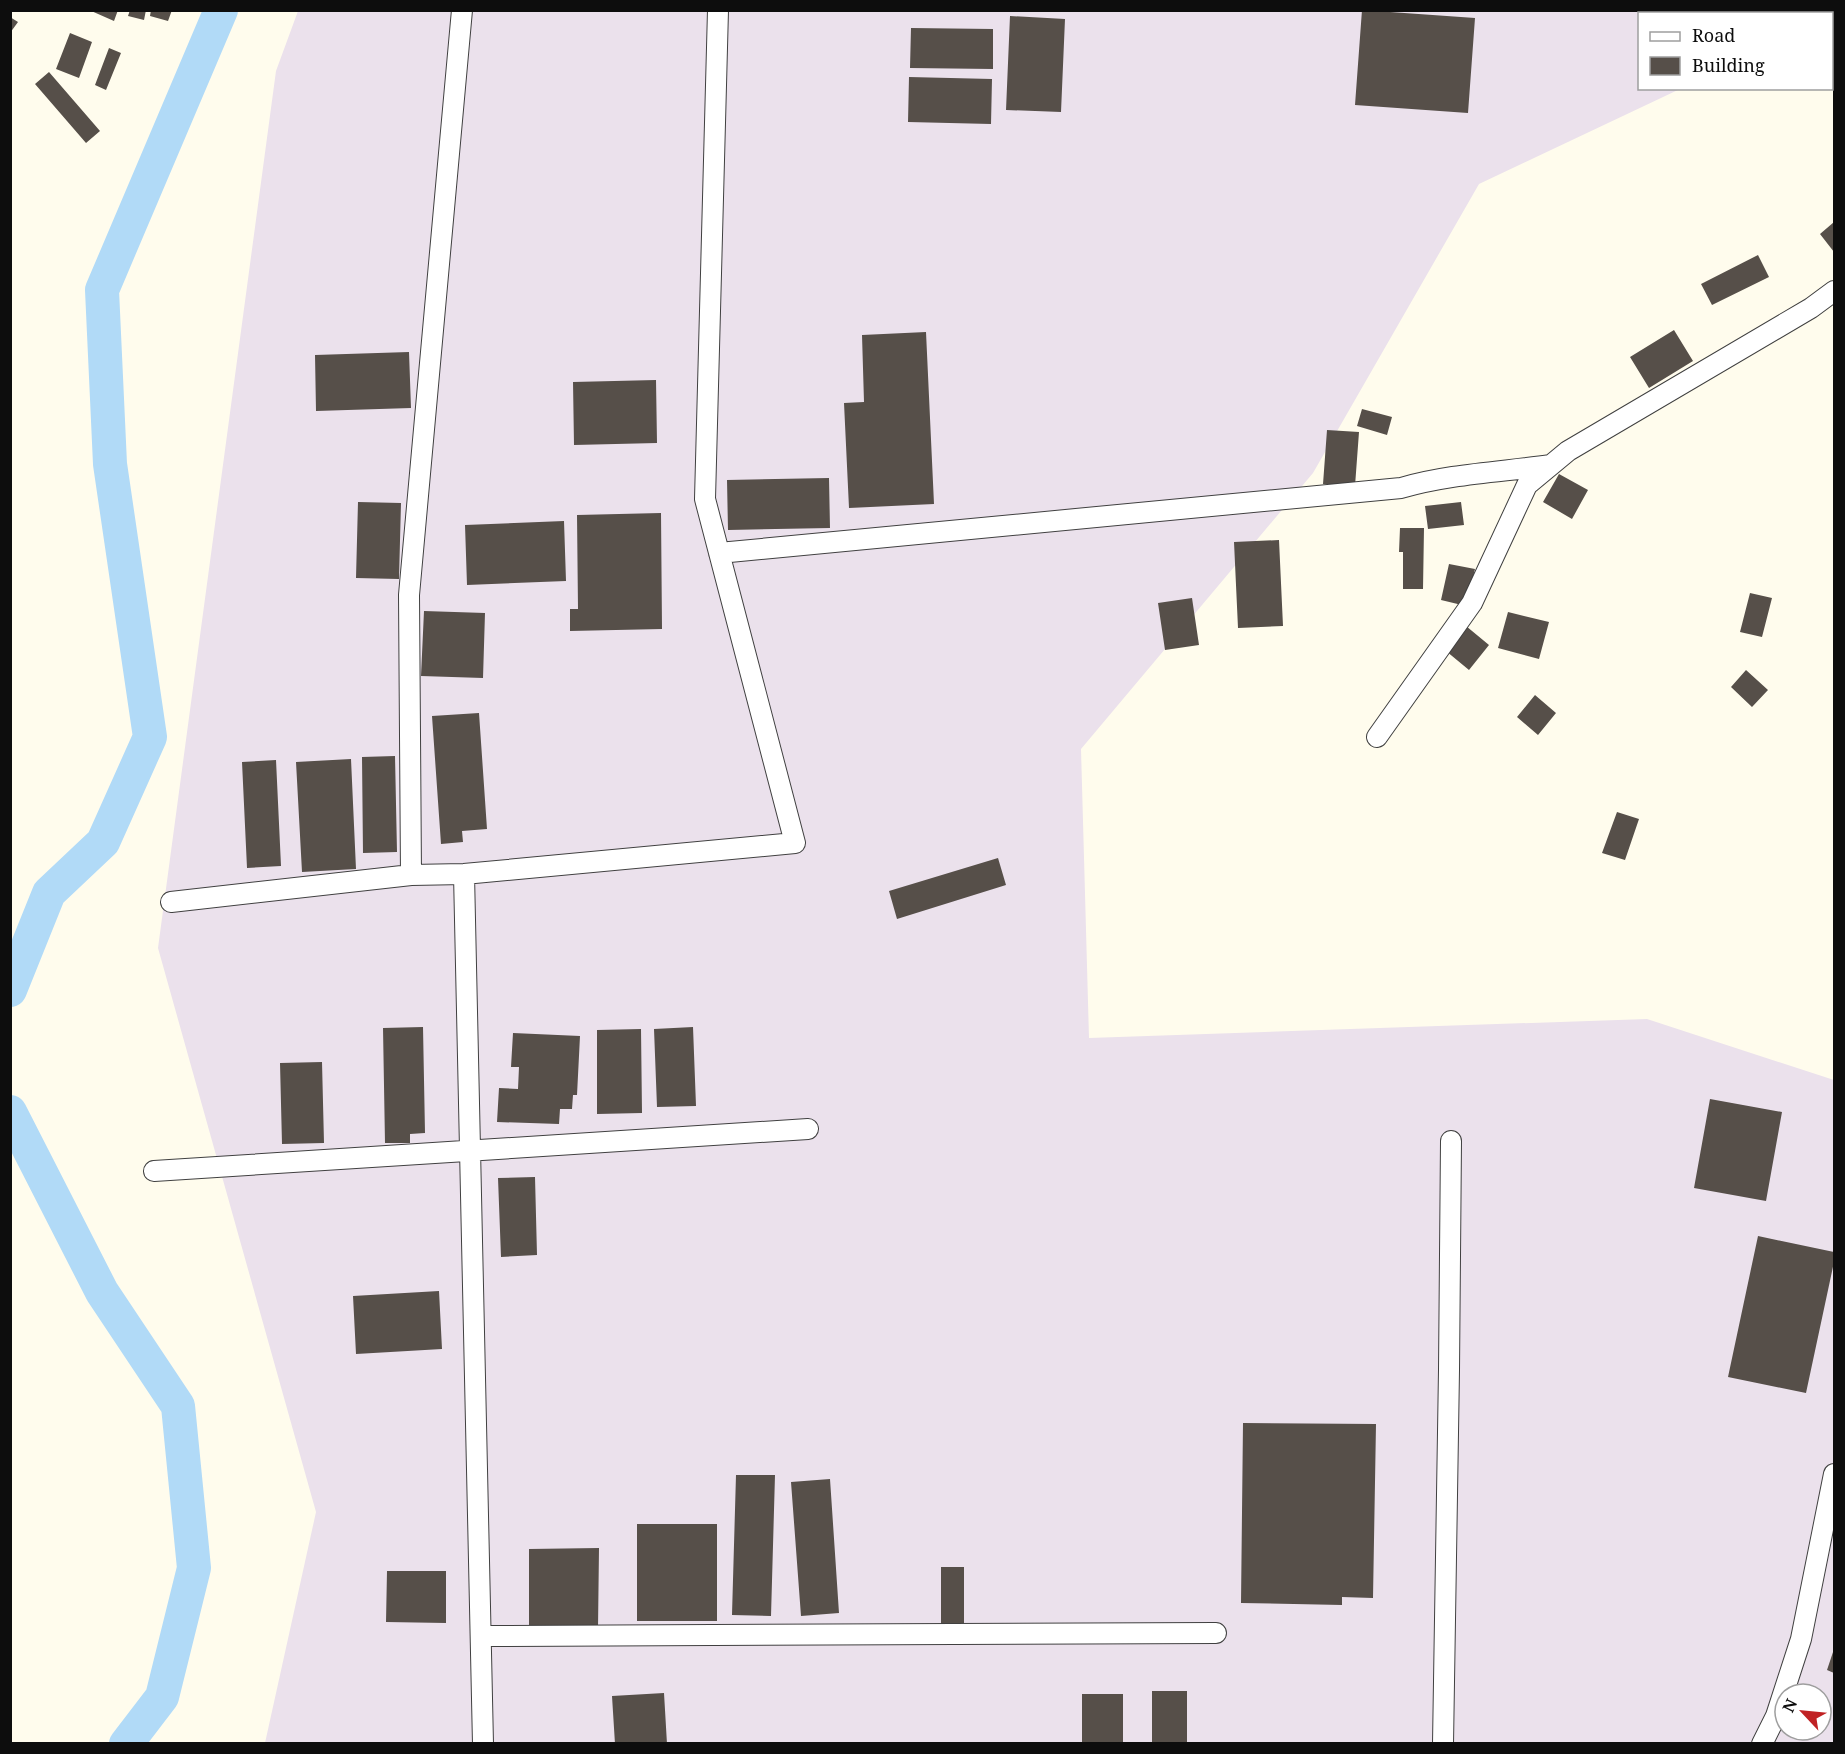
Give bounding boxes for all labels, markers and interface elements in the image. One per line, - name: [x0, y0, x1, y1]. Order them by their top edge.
- legend: [1638, 12, 1833, 90]
- text: Road: [1692, 23, 1735, 47]
- text: Building: [1692, 53, 1765, 77]
- north arrow: [1773, 1682, 1833, 1742]
- text: N: [1777, 1695, 1802, 1716]

